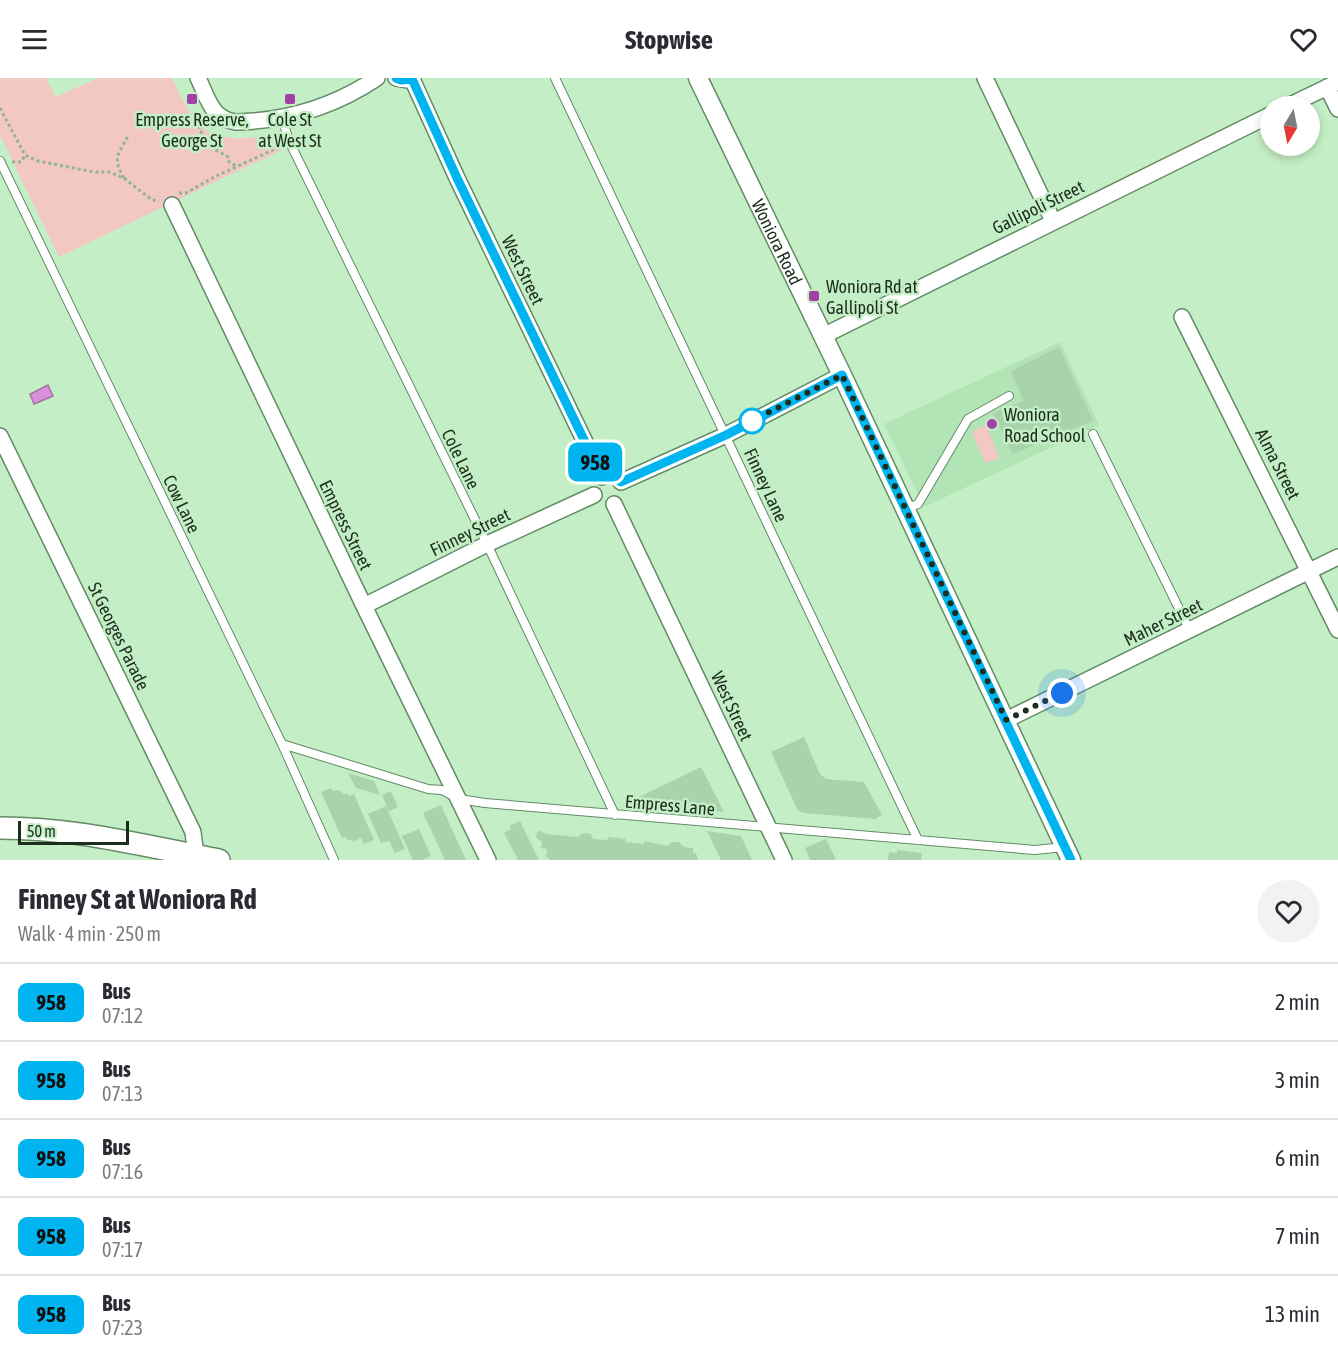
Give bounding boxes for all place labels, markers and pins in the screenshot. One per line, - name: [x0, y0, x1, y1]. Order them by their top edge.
- marker: Empress Reserve, George St: [185, 92, 199, 106]
- marker: Cole St at West St: [283, 92, 297, 106]
- place label: Empress Reserve, George St: [135, 109, 249, 151]
- place label: Cole St at West St: [258, 109, 322, 151]
- place label: Woniora Rd at Gallipoli St: [826, 276, 918, 318]
- marker: Woniora Rd at Gallipoli St: [807, 289, 821, 303]
- place label: Woniora Road School: [1004, 404, 1086, 446]
- unlabelled marker: [739, 408, 765, 434]
- marker: Woniora Road School: [985, 417, 999, 431]

